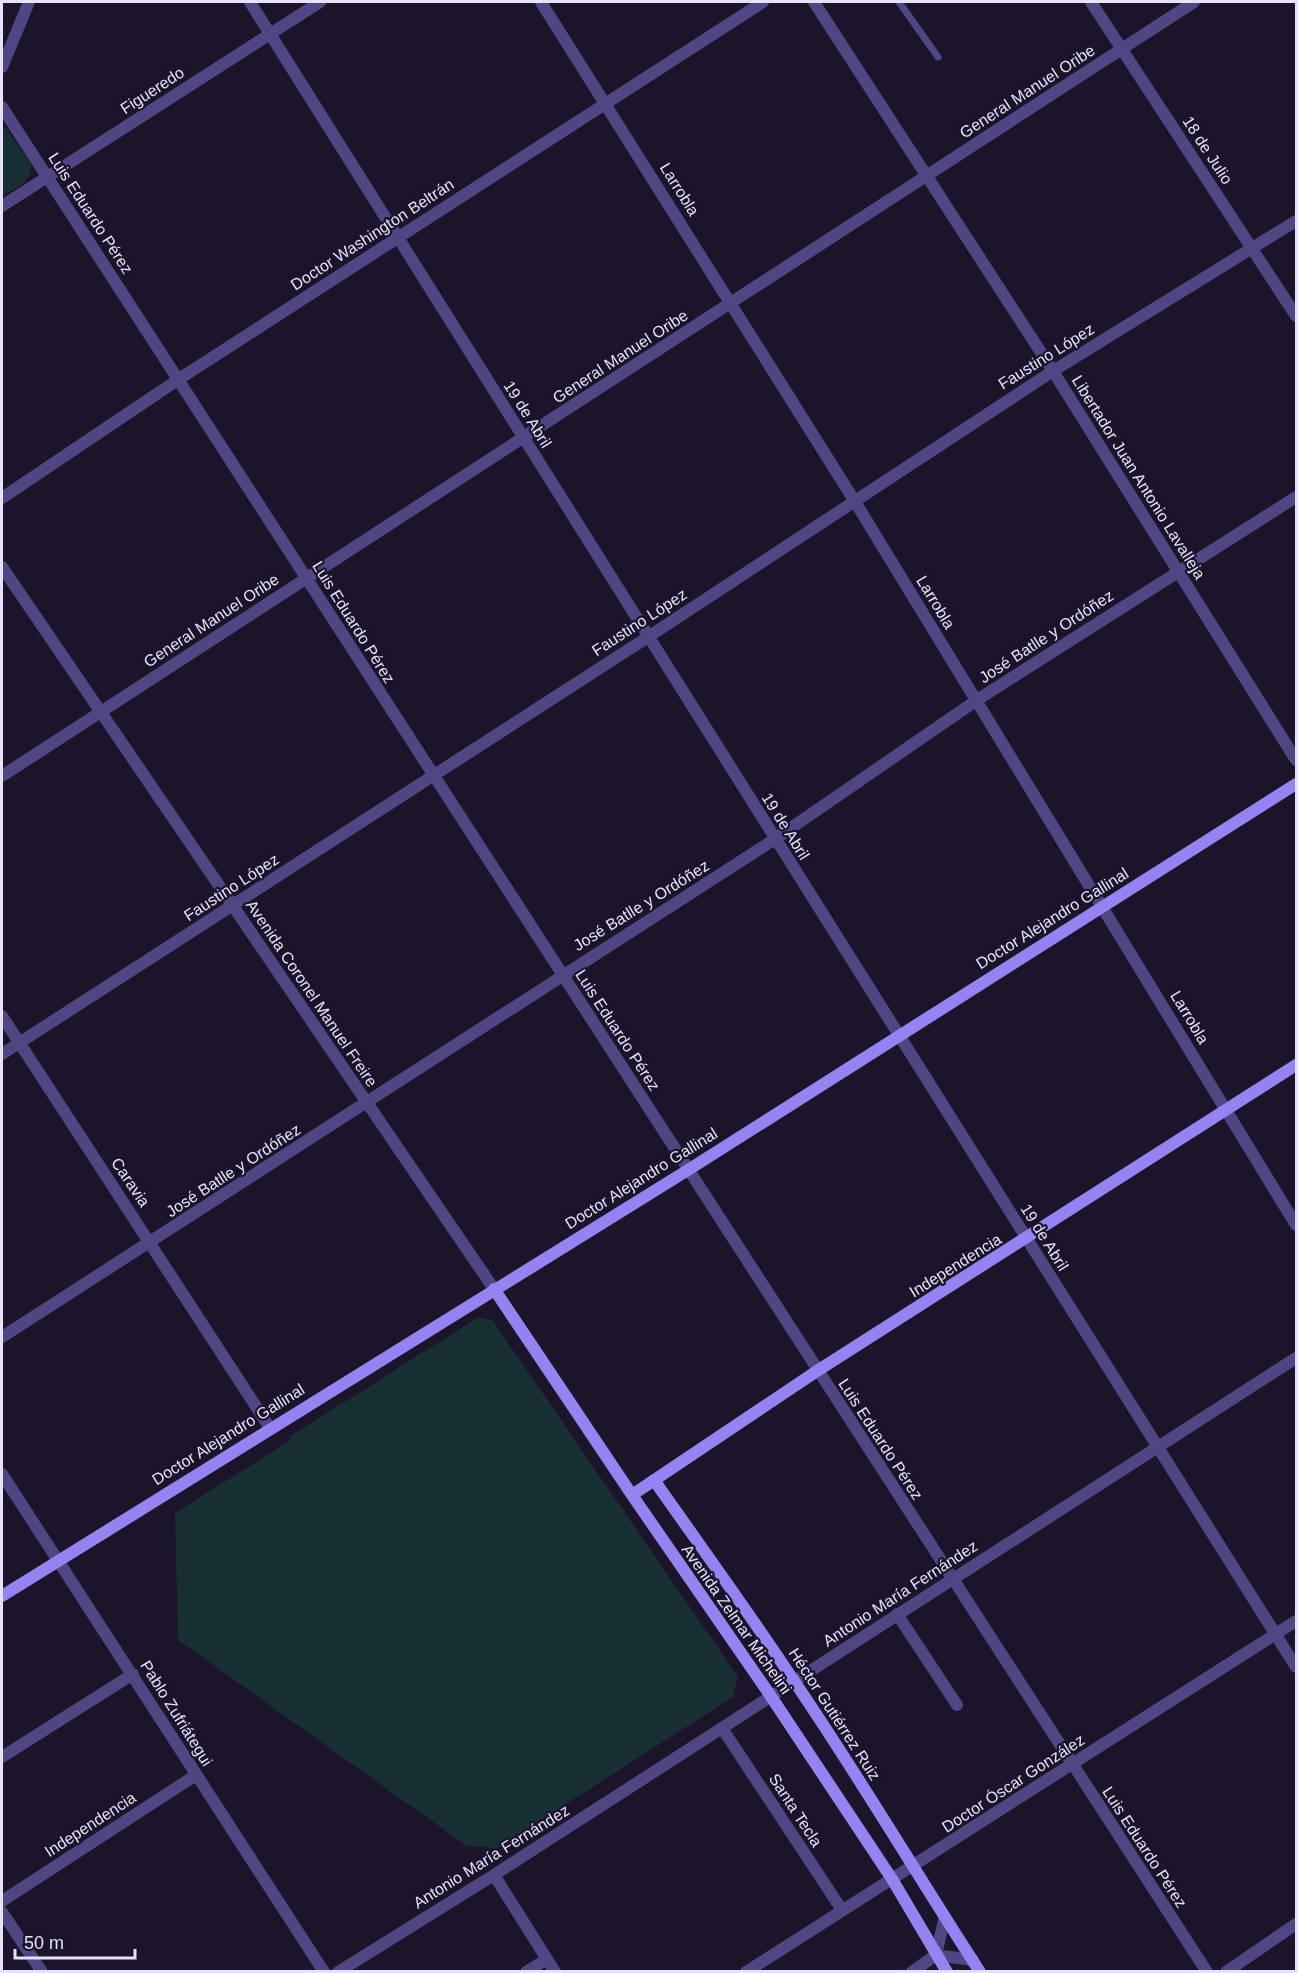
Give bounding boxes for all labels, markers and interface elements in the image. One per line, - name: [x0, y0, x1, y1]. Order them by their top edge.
- street label: General Manuel Oribe: [957, 41, 1098, 141]
- street label: Figueredo: [117, 64, 187, 117]
- street label: 18 de Julio: [1179, 113, 1236, 187]
- street label: Luis Eduardo Pérez: [45, 150, 136, 277]
- street label: Larrobla: [657, 160, 702, 219]
- street label: Doctor Washington Beltrán: [288, 175, 457, 293]
- street label: General Manuel Oribe: [550, 306, 691, 406]
- street label: Faustino López: [995, 320, 1097, 393]
- street label: Libertador Juan Antonio Lavalleja: [1069, 372, 1209, 582]
- street label: 19 de Abril: [500, 378, 555, 451]
- street label: Luis Eduardo Pérez: [309, 558, 398, 686]
- street label: General Manuel Oribe: [141, 570, 282, 670]
- street label: Larrobla: [913, 573, 958, 632]
- street label: Faustino López: [589, 585, 690, 659]
- street label: José Batlle y Ordóñez: [976, 587, 1117, 686]
- street label: 19 de Abril: [758, 790, 813, 863]
- street label: Faustino López: [181, 850, 282, 924]
- street label: José Batlle y Ordóñez: [570, 857, 712, 954]
- street label: Doctor Alejandro Gallinal: [973, 865, 1131, 972]
- street label: Avenida Coronel Manuel Freire: [243, 897, 381, 1090]
- street label: Luis Eduardo Pérez: [572, 967, 663, 1094]
- street label: Larrobla: [1167, 988, 1212, 1047]
- street label: José Batlle y Ordóñez: [163, 1121, 304, 1220]
- street label: Doctor Alejandro Gallinal: [562, 1125, 720, 1232]
- street label: Caravia: [108, 1155, 153, 1210]
- street label: 19 de Abril: [1017, 1201, 1072, 1274]
- street label: Independencia: [906, 1230, 1004, 1300]
- street label: Luis Eduardo Pérez: [835, 1376, 926, 1503]
- street label: Doctor Alejandro Gallinal: [149, 1381, 307, 1488]
- street label: Antonio María Fernández: [820, 1537, 981, 1650]
- street label: Avenida Zelmar Michelini: [678, 1541, 795, 1697]
- street label: Héctor Gutiérrez Ruiz: [786, 1645, 884, 1783]
- street label: Pablo Zufriátegui: [137, 1657, 216, 1769]
- street label: Doctor Óscar González: [938, 1730, 1088, 1836]
- street label: Santa Tecla: [766, 1771, 825, 1850]
- street label: Luis Eduardo Pérez: [1099, 1784, 1190, 1911]
- street label: Independencia: [42, 1789, 139, 1860]
- street label: Antonio María Fernández: [410, 1801, 572, 1911]
- scale bar: [15, 1922, 135, 1960]
- text: 50 m: [24, 1933, 64, 1953]

